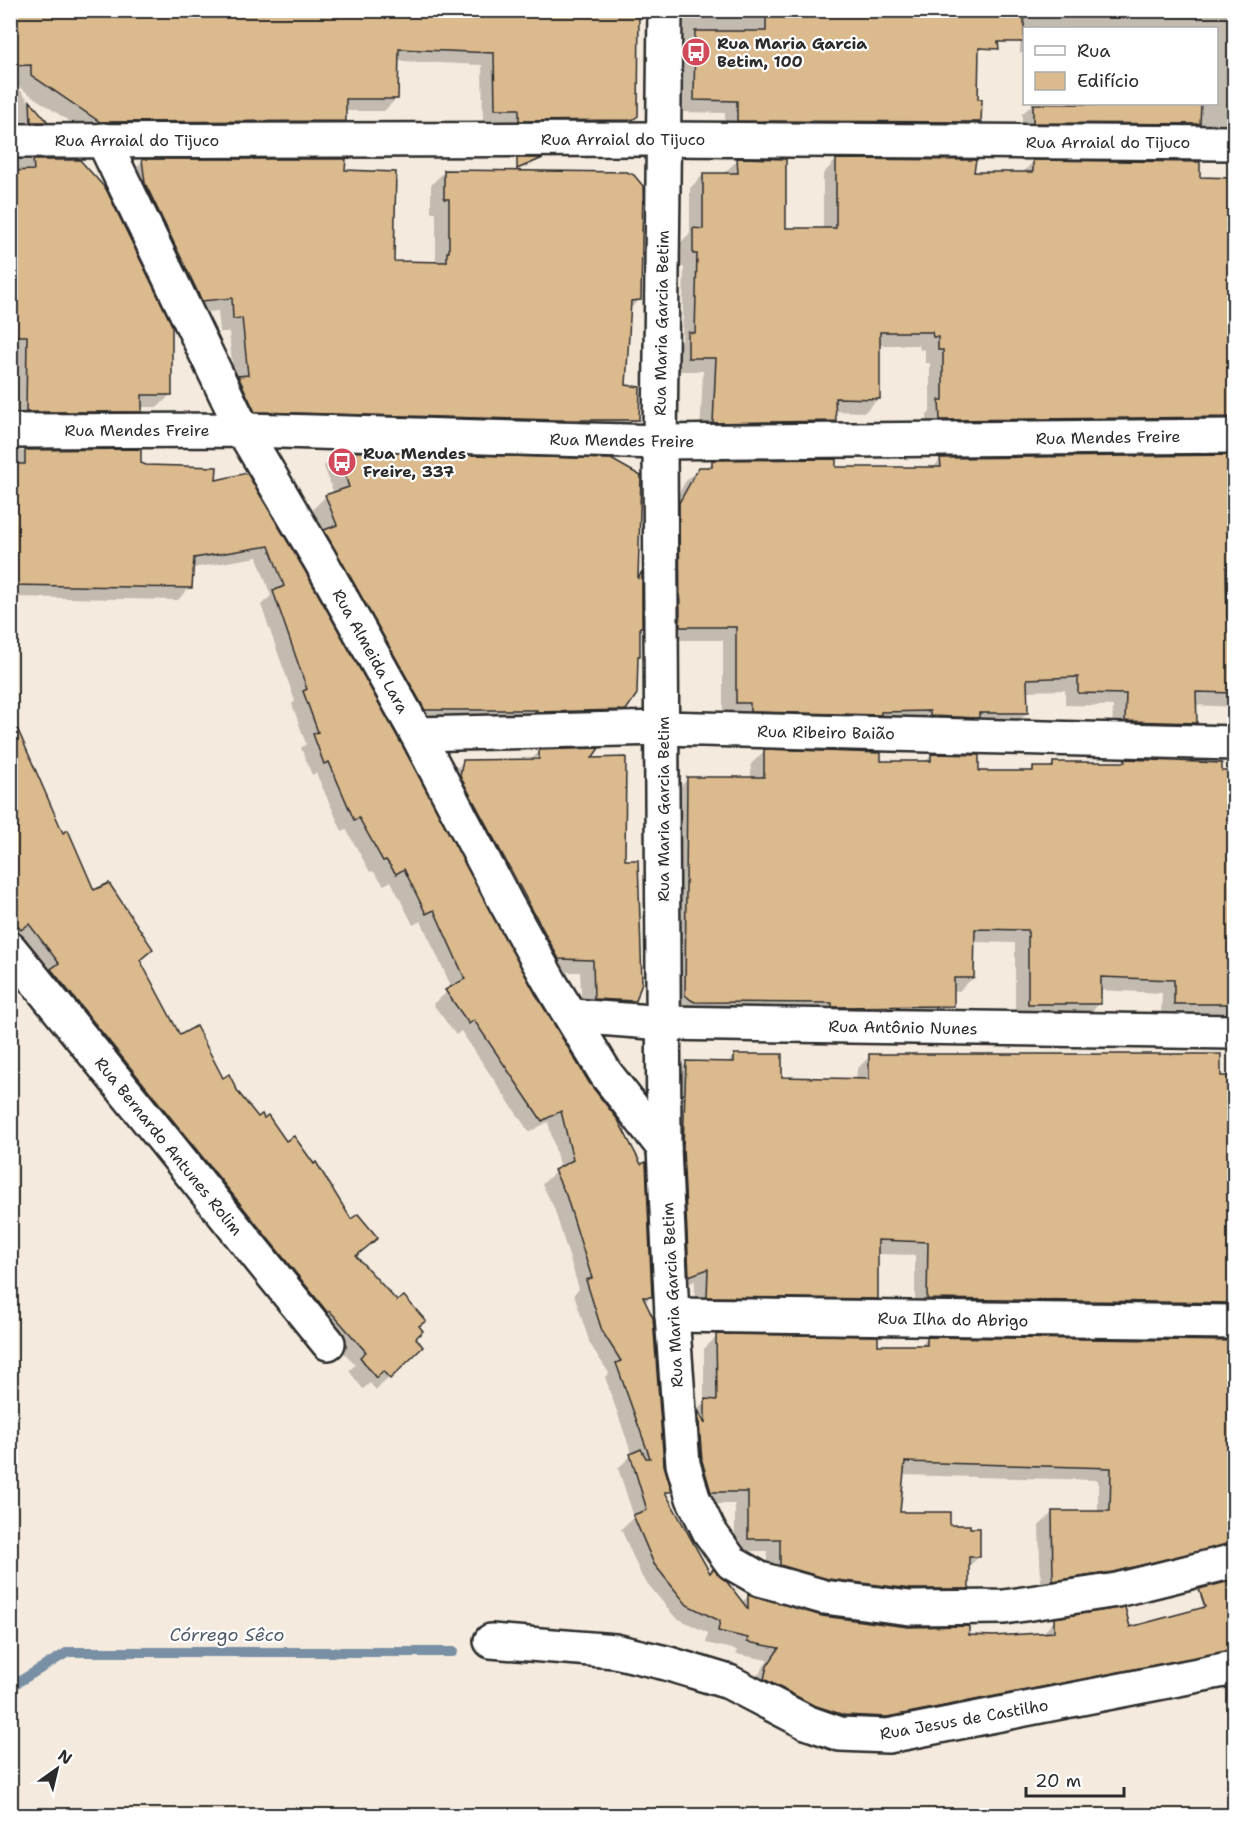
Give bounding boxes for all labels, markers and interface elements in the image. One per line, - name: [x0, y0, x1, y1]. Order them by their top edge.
- legend: [1023, 27, 1218, 105]
- place label: Rua Maria Garcia Betim, 100: [717, 33, 867, 72]
- bus stop icon: Rua Maria Garcia Betim, 100: [680, 36, 712, 68]
- text: Rua: [1077, 39, 1110, 63]
- text: Edifício: [1077, 69, 1139, 93]
- street label: Rua Arraial do Tijuco: [541, 129, 705, 150]
- street label: Rua Arraial do Tijuco: [55, 130, 219, 151]
- street label: Rua Arraial do Tijuco: [1026, 132, 1190, 153]
- street label: Rua Maria Garcia Betim: [649, 230, 674, 416]
- street label: Rua Mendes Freire: [65, 420, 209, 441]
- street label: Rua Mendes Freire: [1035, 426, 1181, 449]
- street label: Rua Mendes Freire: [549, 429, 695, 452]
- place label: Rua Mendes Freire, 337: [363, 443, 466, 482]
- bus stop icon: Rua Mendes Freire, 337: [326, 446, 358, 478]
- street label: Rua Almeida Lara: [328, 585, 413, 717]
- street label: Rua Maria Garcia Betim: [653, 716, 674, 902]
- street label: Rua Ribeiro Baião: [757, 721, 895, 744]
- street label: Rua Antônio Nunes: [828, 1016, 978, 1039]
- street label: Rua Bernardo Antunes Rolim: [90, 1053, 247, 1240]
- street label: Rua Maria Garcia Betim: [657, 1202, 688, 1388]
- street label: Rua Ilha do Abrigo: [878, 1308, 1028, 1331]
- water label: Córrego Sêco: [170, 1623, 285, 1647]
- street label: Rua Jesus de Castilho: [878, 1694, 1050, 1745]
- north arrow: [27, 1739, 87, 1799]
- text: N: [54, 1745, 76, 1769]
- scale bar: [1026, 1760, 1124, 1798]
- text: 20 m: [1035, 1769, 1081, 1793]

